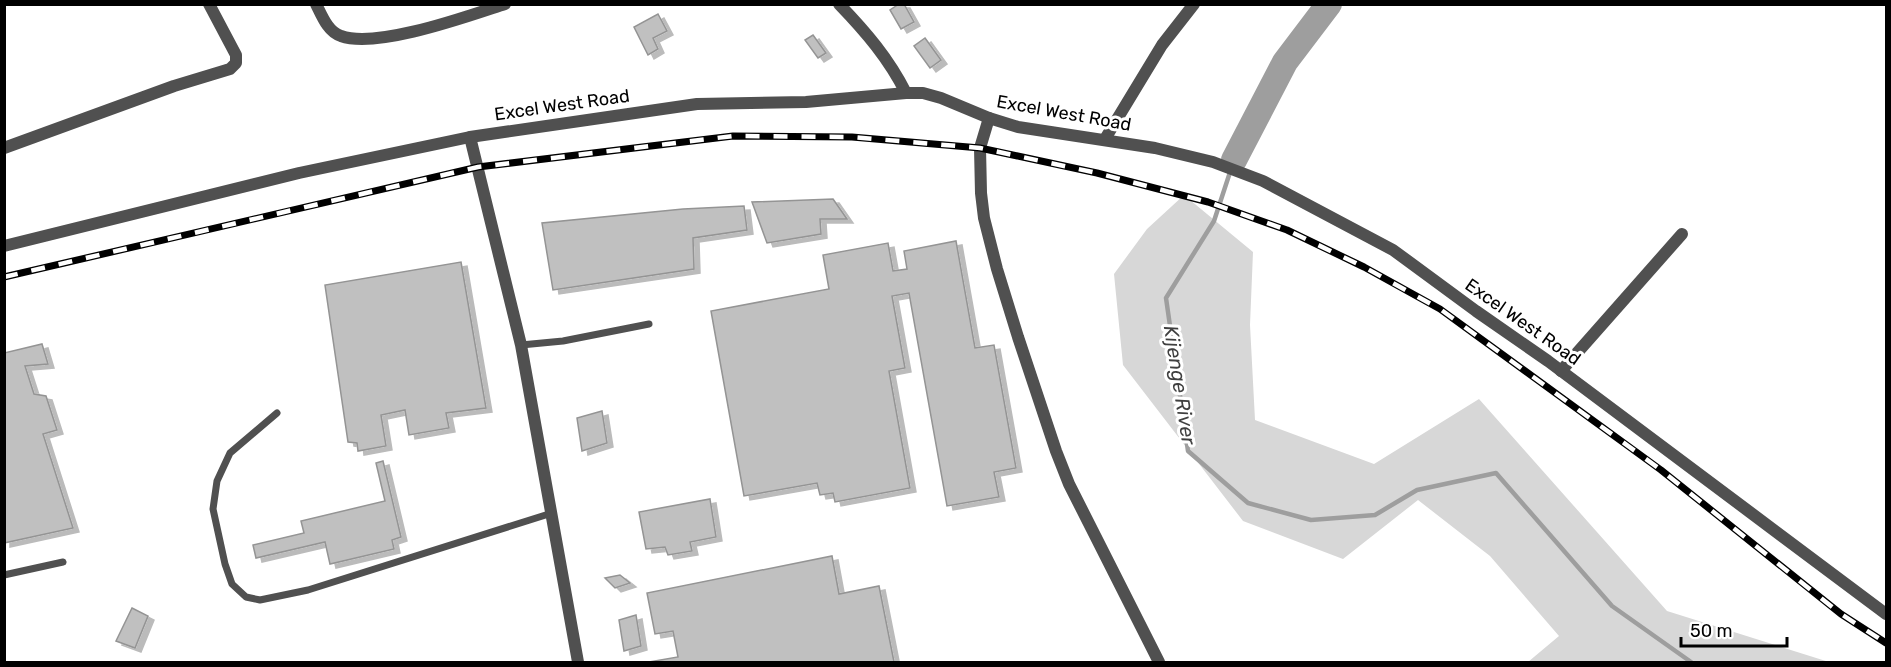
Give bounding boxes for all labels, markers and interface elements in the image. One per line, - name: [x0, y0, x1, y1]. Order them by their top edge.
- street label: Excel West Road: [493, 85, 631, 125]
- street label: Excel West Road: [995, 90, 1133, 136]
- street label: Excel West Road: [1461, 274, 1585, 370]
- water label: Kijenge River: [1159, 324, 1201, 448]
- scale bar: [1681, 610, 1788, 648]
- text: 50 m: [1690, 620, 1733, 642]

